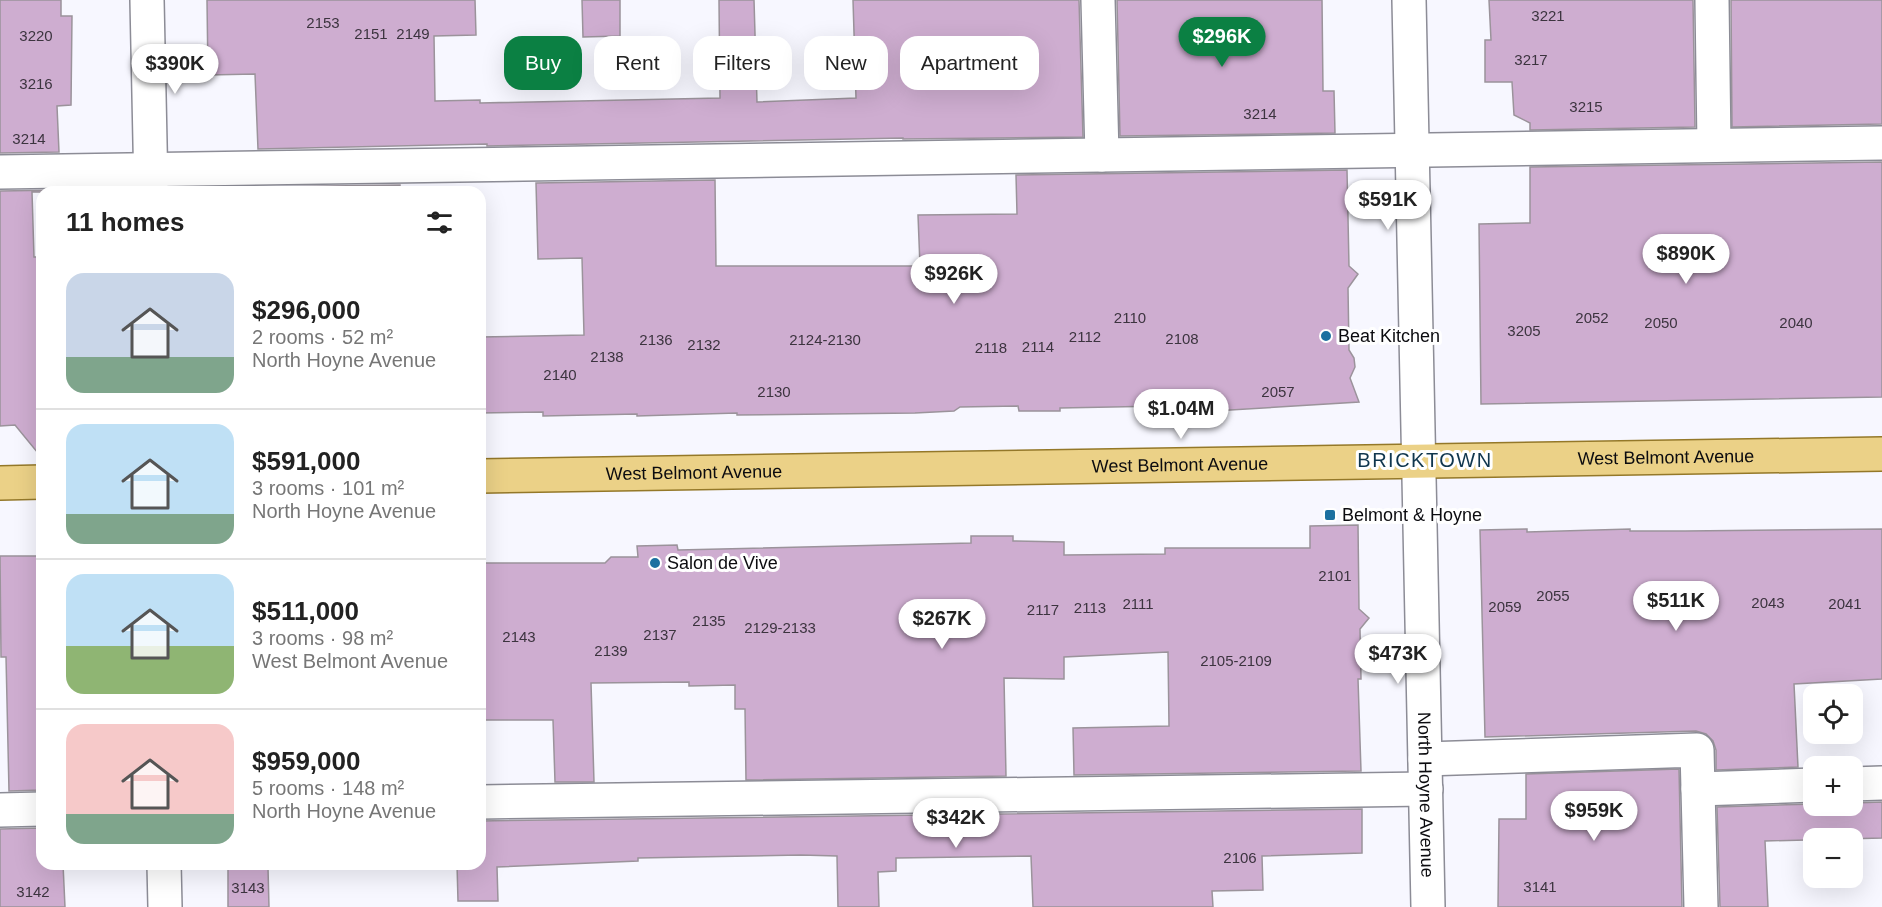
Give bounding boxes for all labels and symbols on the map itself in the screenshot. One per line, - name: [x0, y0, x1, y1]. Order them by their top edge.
- house number: 3221: [1531, 7, 1565, 24]
- house number: 2153: [306, 14, 340, 31]
- pin: $296K: [1180, 17, 1264, 68]
- house number: 2151: [354, 25, 388, 42]
- house number: 2149: [396, 25, 430, 42]
- house number: 3220: [19, 27, 53, 44]
- pin: $390K: [133, 44, 217, 95]
- house number: 3217: [1514, 51, 1548, 68]
- house number: 3216: [19, 75, 53, 92]
- house number: 3215: [1569, 98, 1603, 115]
- house number: 3214: [1243, 105, 1277, 122]
- house number: 3214: [12, 130, 46, 147]
- pin: $591K: [1346, 180, 1430, 231]
- pin: $890K: [1644, 234, 1728, 285]
- pin: $926K: [912, 254, 996, 305]
- house number: 2110: [1114, 309, 1146, 326]
- house number: 2052: [1575, 309, 1609, 326]
- house number: 2050: [1644, 314, 1678, 331]
- house number: 2040: [1779, 314, 1813, 331]
- house number: 3205: [1507, 322, 1541, 339]
- place label: Beat Kitchen: [1338, 326, 1440, 346]
- house number: 2112: [1069, 328, 1101, 345]
- marker: Beat Kitchen: [1319, 329, 1333, 343]
- house number: 2108: [1165, 330, 1199, 347]
- house number: 2136: [639, 331, 673, 348]
- house number: 2124-2130: [789, 331, 861, 348]
- house number: 2132: [687, 336, 721, 353]
- house number: 2114: [1022, 338, 1054, 355]
- house number: 2118: [975, 339, 1007, 356]
- house number: 2138: [590, 348, 624, 365]
- house number: 2140: [543, 366, 577, 383]
- house number: 2130: [757, 383, 791, 400]
- house number: 2057: [1261, 383, 1295, 400]
- pin: $1.04M: [1132, 389, 1230, 440]
- street label: West Belmont Avenue: [1577, 446, 1754, 469]
- district label: BRICKTOWN: [1357, 449, 1493, 471]
- street label: West Belmont Avenue: [1091, 454, 1268, 476]
- street label: West Belmont Avenue: [606, 461, 782, 484]
- place label: Belmont & Hoyne: [1342, 505, 1482, 525]
- marker: Belmont & Hoyne: [1323, 508, 1337, 522]
- place label: Salon de Vive: [667, 553, 778, 573]
- marker: Salon de Vive: [648, 556, 662, 570]
- house number: 2101: [1318, 567, 1352, 584]
- pin: $511K: [1634, 581, 1718, 632]
- house number: 2055: [1536, 587, 1570, 604]
- house number: 2043: [1751, 594, 1785, 611]
- house number: 2111: [1122, 595, 1154, 612]
- house number: 2041: [1828, 595, 1862, 612]
- house number: 2059: [1488, 598, 1522, 615]
- pin: $267K: [900, 599, 984, 650]
- house number: 2113: [1074, 599, 1106, 616]
- house number: 2117: [1027, 601, 1059, 618]
- house number: 2135: [692, 612, 726, 629]
- house number: 2129-2133: [744, 619, 816, 636]
- house number: 2137: [643, 626, 677, 643]
- house number: 2143: [502, 628, 536, 645]
- pin: $473K: [1356, 634, 1440, 685]
- house number: 2139: [594, 642, 628, 659]
- house number: 2105-2109: [1200, 652, 1272, 669]
- street label: North Hoyne Avenue: [1414, 712, 1437, 878]
- pin: $959K: [1552, 791, 1636, 842]
- pin: $342K: [914, 798, 998, 849]
- house number: 2106: [1223, 849, 1257, 866]
- house number: 3141: [1523, 878, 1557, 895]
- house number: 3143: [231, 879, 265, 896]
- house number: 3142: [16, 883, 50, 900]

